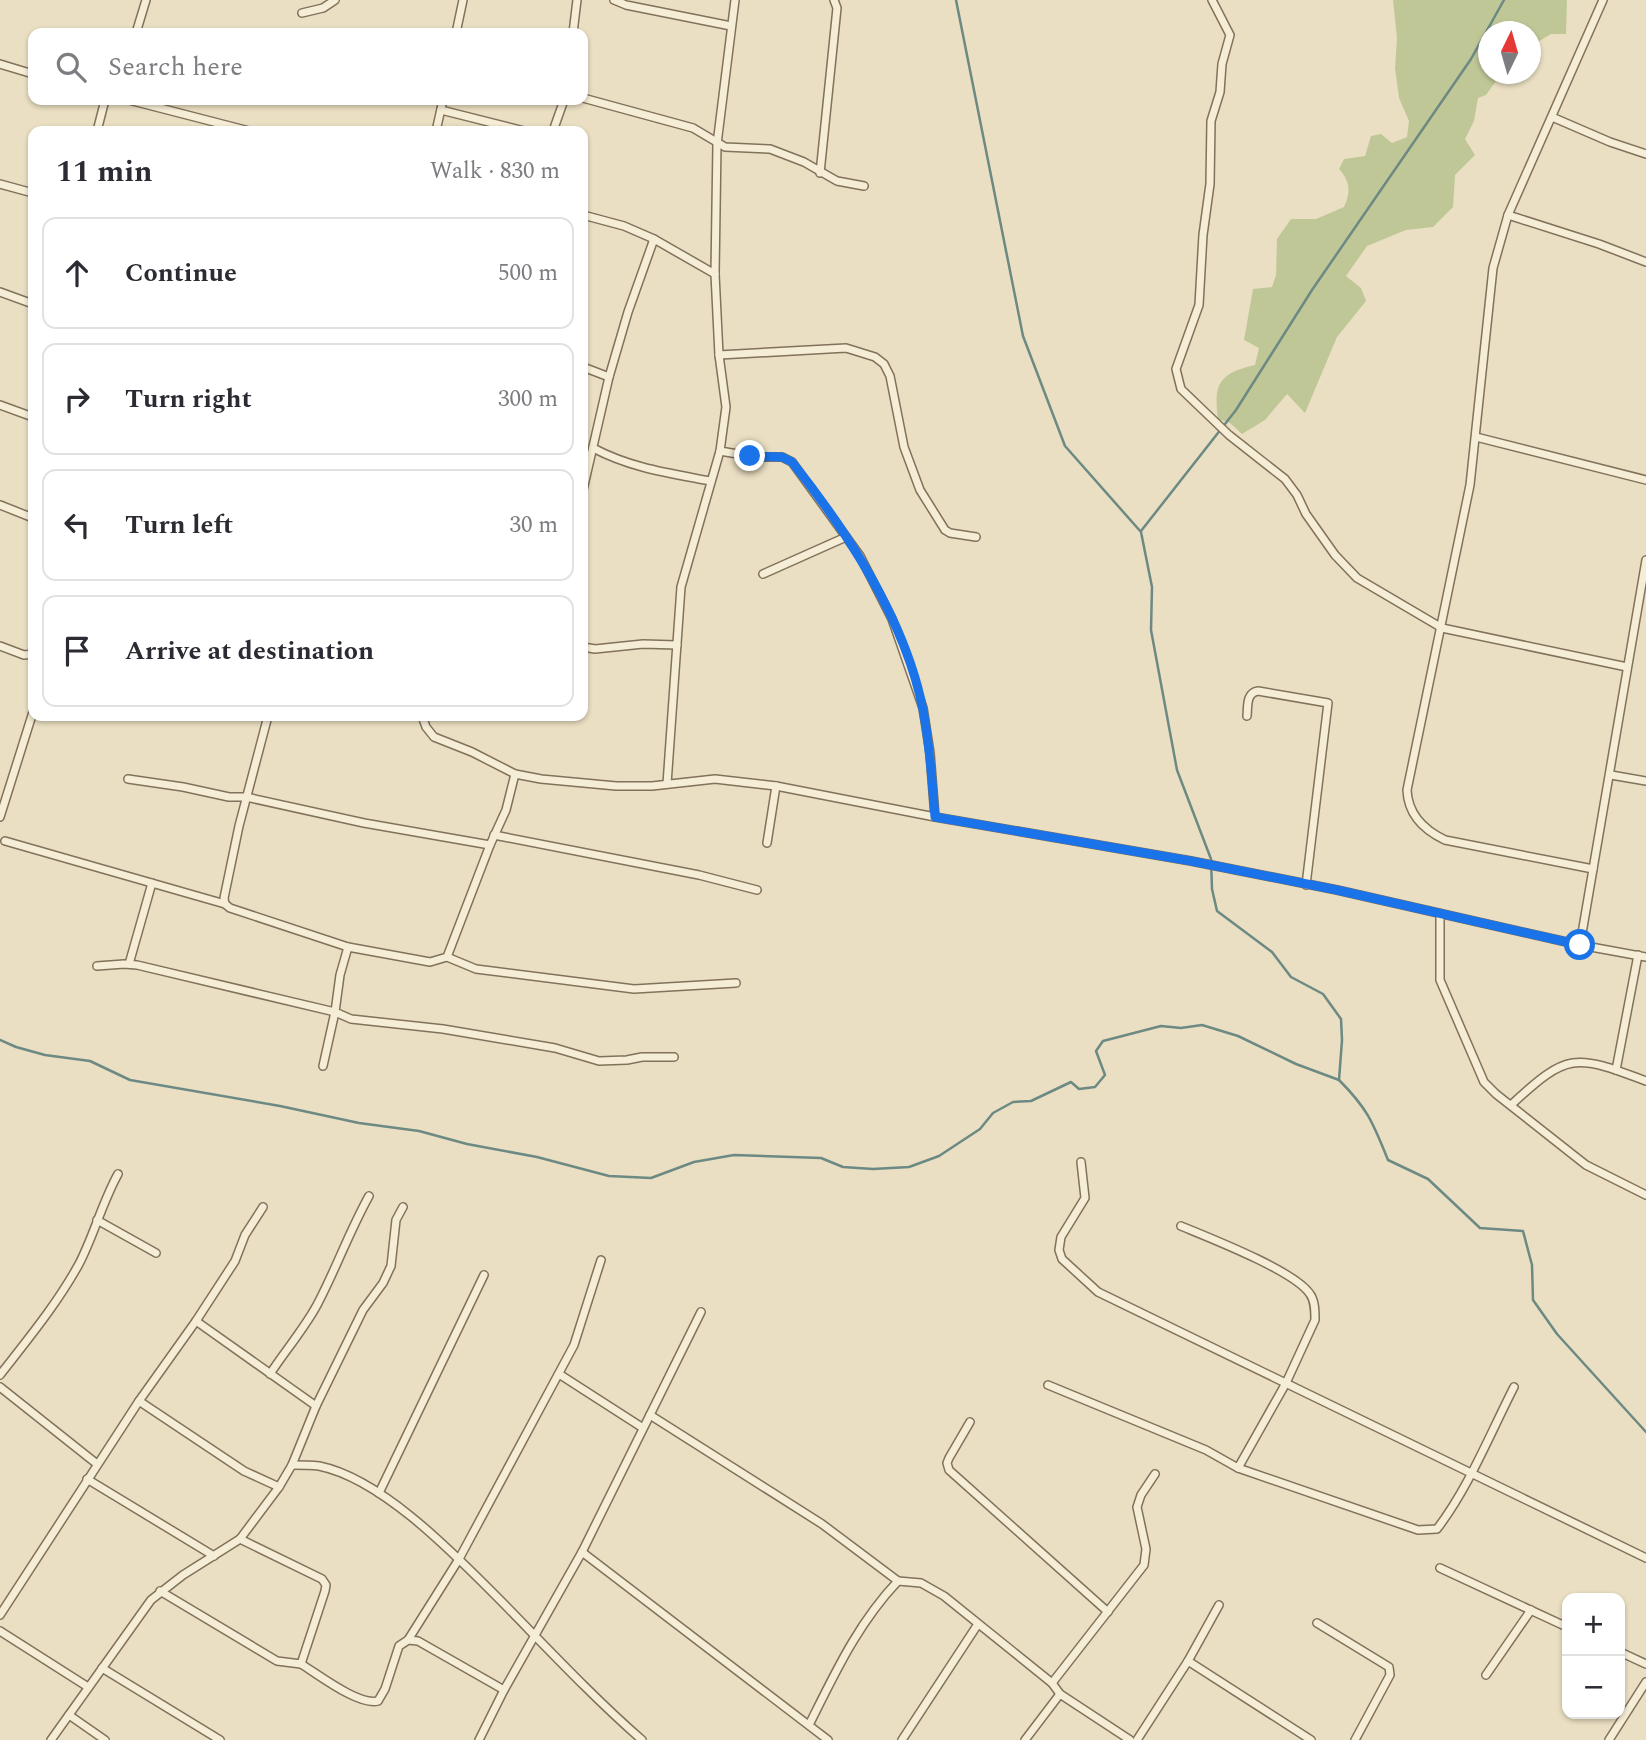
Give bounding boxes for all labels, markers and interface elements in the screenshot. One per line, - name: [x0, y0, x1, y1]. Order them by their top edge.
- north arrow: [1478, 21, 1541, 84]
- search box: [28, 28, 588, 105]
- text: Search here: [108, 47, 243, 87]
- icon: search: [52, 48, 90, 86]
- text: 11 min: [56, 149, 153, 195]
- text: Walk · 830 m: [430, 154, 560, 189]
- text: Continue: [125, 253, 237, 293]
- icon: ahead: [58, 254, 96, 292]
- text: 500 m: [498, 256, 558, 291]
- text: Turn right: [125, 379, 252, 419]
- icon: right: [58, 380, 96, 418]
- text: 300 m: [498, 382, 558, 417]
- route end: [734, 440, 765, 471]
- text: Turn left: [125, 505, 233, 545]
- icon: left: [58, 506, 96, 544]
- text: 30 m: [509, 508, 558, 543]
- text: Arrive at destination: [125, 631, 374, 671]
- icon: arrive: [58, 632, 96, 670]
- route start: [1564, 929, 1595, 960]
- map controls: [1562, 1593, 1625, 1719]
- button: +: [1562, 1593, 1625, 1656]
- button: −: [1562, 1656, 1625, 1719]

